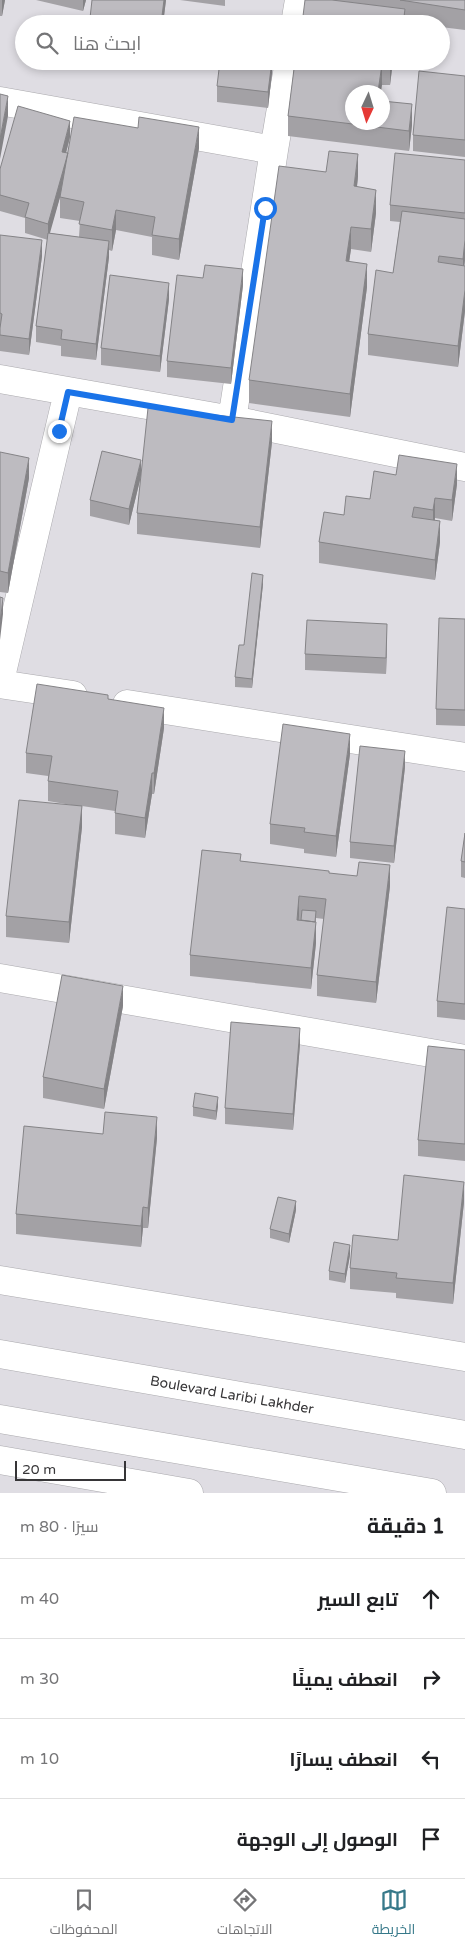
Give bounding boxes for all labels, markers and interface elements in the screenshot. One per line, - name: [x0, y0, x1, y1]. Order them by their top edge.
- search box: [15, 15, 450, 70]
- icon: search: [33, 29, 61, 57]
- text: ابحث هنا: [73, 33, 141, 55]
- north arrow: [345, 85, 390, 130]
- route start: [254, 197, 277, 220]
- route end: [48, 420, 71, 443]
- street label: Boulevard Laribi Lakhder: [149, 1372, 316, 1418]
- scale bar: [15, 1458, 126, 1481]
- text: 20 m: [22, 1461, 56, 1478]
- text: 1 دقيقة: [367, 1514, 445, 1539]
- text: سيرًا · 80 m: [20, 1517, 99, 1537]
- icon: ahead: [417, 1585, 445, 1613]
- text: 40 m: [20, 1589, 59, 1609]
- text: تابع السير: [318, 1589, 398, 1611]
- icon: right: [417, 1665, 445, 1693]
- text: 30 m: [20, 1669, 59, 1689]
- text: انعطف يمينًا: [292, 1669, 398, 1691]
- icon: left: [417, 1745, 445, 1773]
- text: 10 m: [20, 1749, 59, 1769]
- text: انعطف يسارًا: [289, 1749, 398, 1771]
- icon: arrive: [417, 1825, 445, 1853]
- text: الوصول إلى الوجهة: [237, 1829, 398, 1851]
- tab: المحفوظات: [50, 1886, 118, 1942]
- tab: الاتجاهات: [217, 1886, 272, 1942]
- tab: الخريطة: [372, 1886, 415, 1942]

